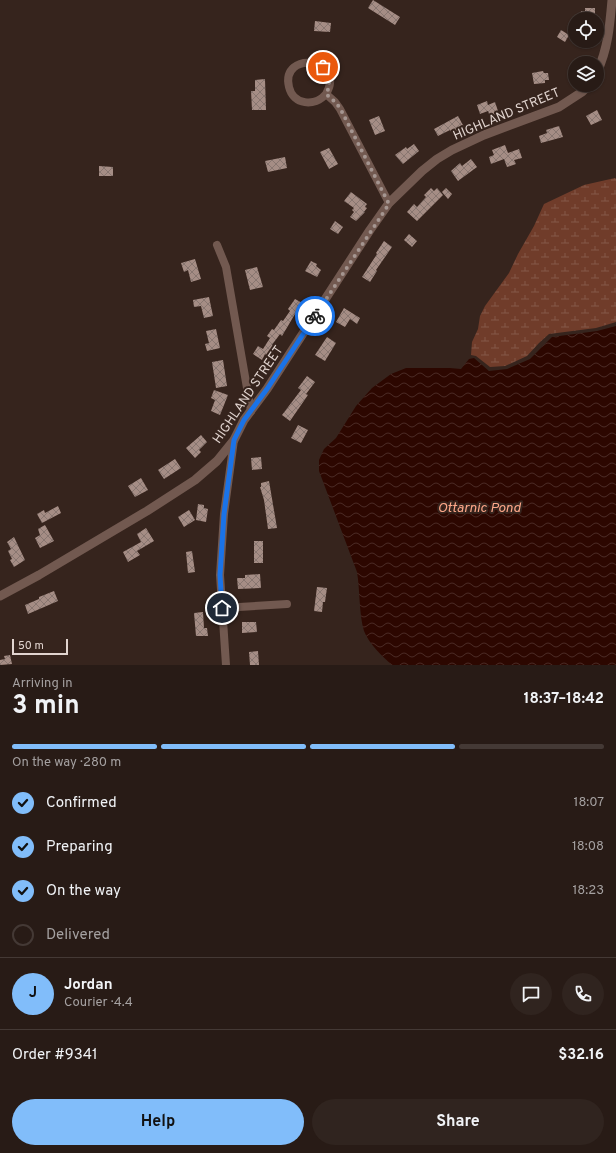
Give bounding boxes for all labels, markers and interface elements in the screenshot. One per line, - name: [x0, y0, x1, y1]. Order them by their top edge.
- map controls: [568, 12, 604, 92]
- button: locate: [568, 12, 604, 48]
- pin: [306, 50, 340, 84]
- icon: bag: [312, 56, 334, 78]
- button: layers: [568, 56, 604, 92]
- street label: HIGHLAND STREET: [451, 85, 563, 145]
- courier: [295, 296, 335, 336]
- icon: bike: [304, 305, 326, 327]
- street label: HIGHLAND STREET: [210, 343, 287, 447]
- water label: Ottarnic Pond: [437, 500, 522, 517]
- pin: [205, 591, 239, 625]
- icon: home: [211, 597, 233, 619]
- scale bar: [12, 637, 68, 656]
- text: 50 m: [18, 639, 44, 653]
- text: Arriving in: [12, 676, 73, 692]
- text: 3 min: [12, 690, 80, 723]
- text: 18:37–18:42: [523, 690, 604, 709]
- text: On the way · 280 m: [12, 755, 121, 771]
- icon: check: [12, 792, 34, 814]
- text: Confirmed: [46, 794, 117, 813]
- text: 18:07: [574, 795, 604, 811]
- icon: check: [12, 836, 34, 858]
- text: Preparing: [46, 838, 113, 857]
- text: 18:08: [572, 839, 604, 855]
- icon: check: [12, 880, 34, 902]
- text: On the way: [46, 882, 121, 901]
- text: 18:23: [573, 883, 604, 899]
- text: Delivered: [46, 926, 110, 945]
- button: chat: [510, 973, 552, 1015]
- button: phone: [562, 973, 604, 1015]
- text: Jordan: [64, 976, 113, 995]
- text: J: [29, 984, 37, 1003]
- text: Courier · 4.4: [64, 995, 133, 1011]
- text: Order #9341: [12, 1046, 98, 1065]
- text: $32.16: [558, 1046, 604, 1065]
- button: Help: [12, 1099, 304, 1145]
- button: Share: [312, 1099, 604, 1145]

